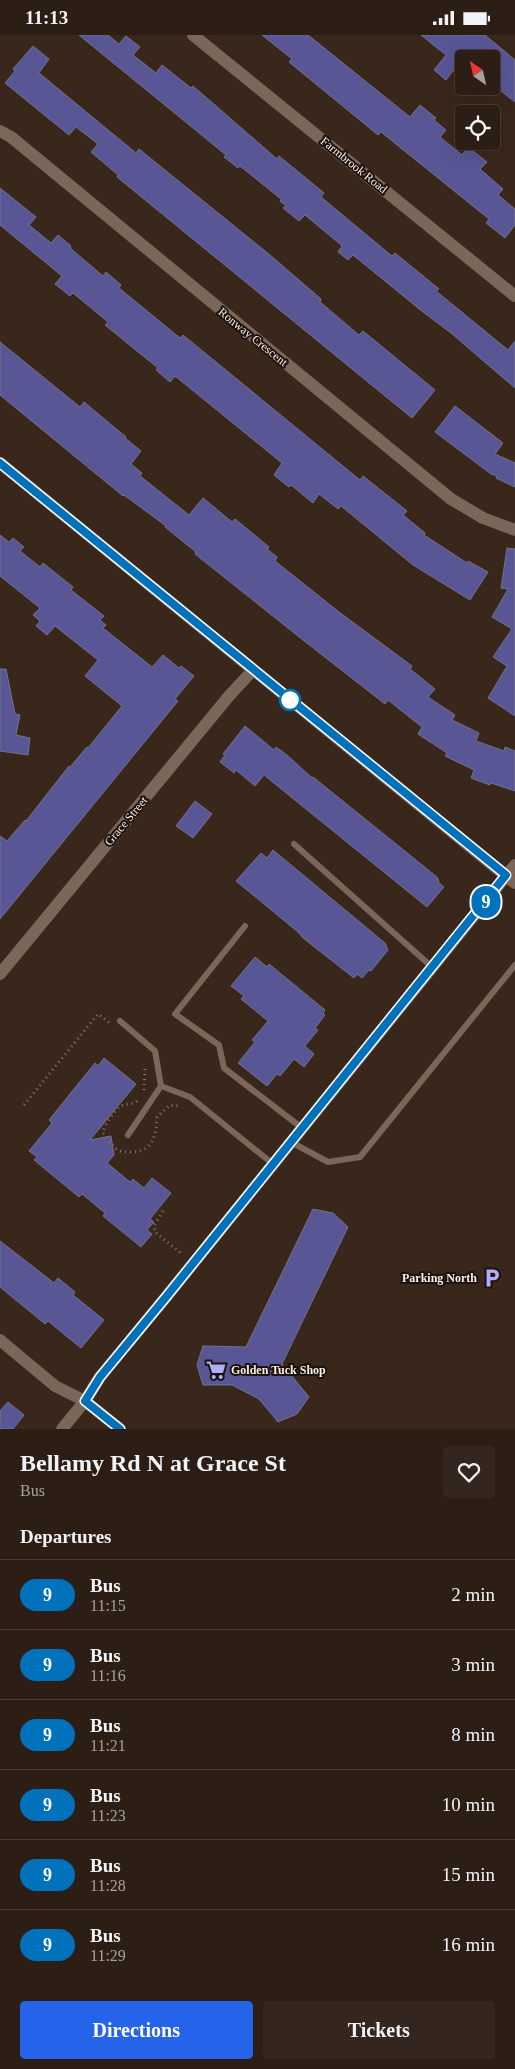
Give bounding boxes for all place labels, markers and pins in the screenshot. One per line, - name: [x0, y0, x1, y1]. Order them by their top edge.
- unlabelled marker: [279, 689, 301, 711]
- parking icon: Parking North: [481, 1267, 503, 1289]
- place label: Parking North: [402, 1271, 477, 1285]
- supermarket icon: Golden Tuck Shop: [205, 1359, 227, 1381]
- place label: Golden Tuck Shop: [231, 1363, 326, 1377]

